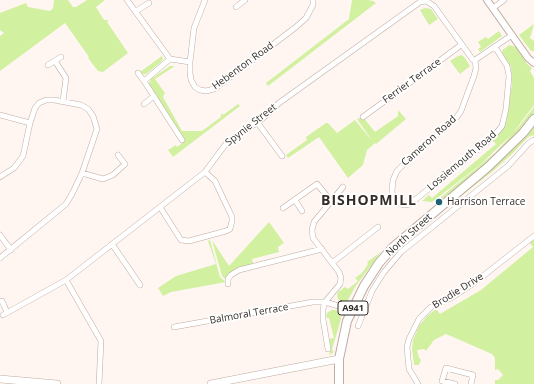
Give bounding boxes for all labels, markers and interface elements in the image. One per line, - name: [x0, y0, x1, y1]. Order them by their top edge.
- street label: Hebenton Road: [210, 40, 276, 92]
- street label: Ferrier Terrace: [381, 56, 443, 106]
- street label: Spynie Street: [223, 101, 279, 149]
- street label: Cameron Road: [399, 113, 459, 169]
- street label: Lossiemouth Road: [425, 129, 499, 193]
- district label: BISHOPMILL: [321, 193, 417, 209]
- place label: Harrison Terrace: [447, 196, 525, 208]
- marker: Harrison Terrace: [434, 197, 444, 207]
- street label: North Street: [383, 211, 435, 259]
- street label: Brodie Drive: [430, 271, 486, 311]
- street label: Balmoral Terrace: [209, 301, 289, 327]
- road number: A941: [338, 301, 368, 315]

